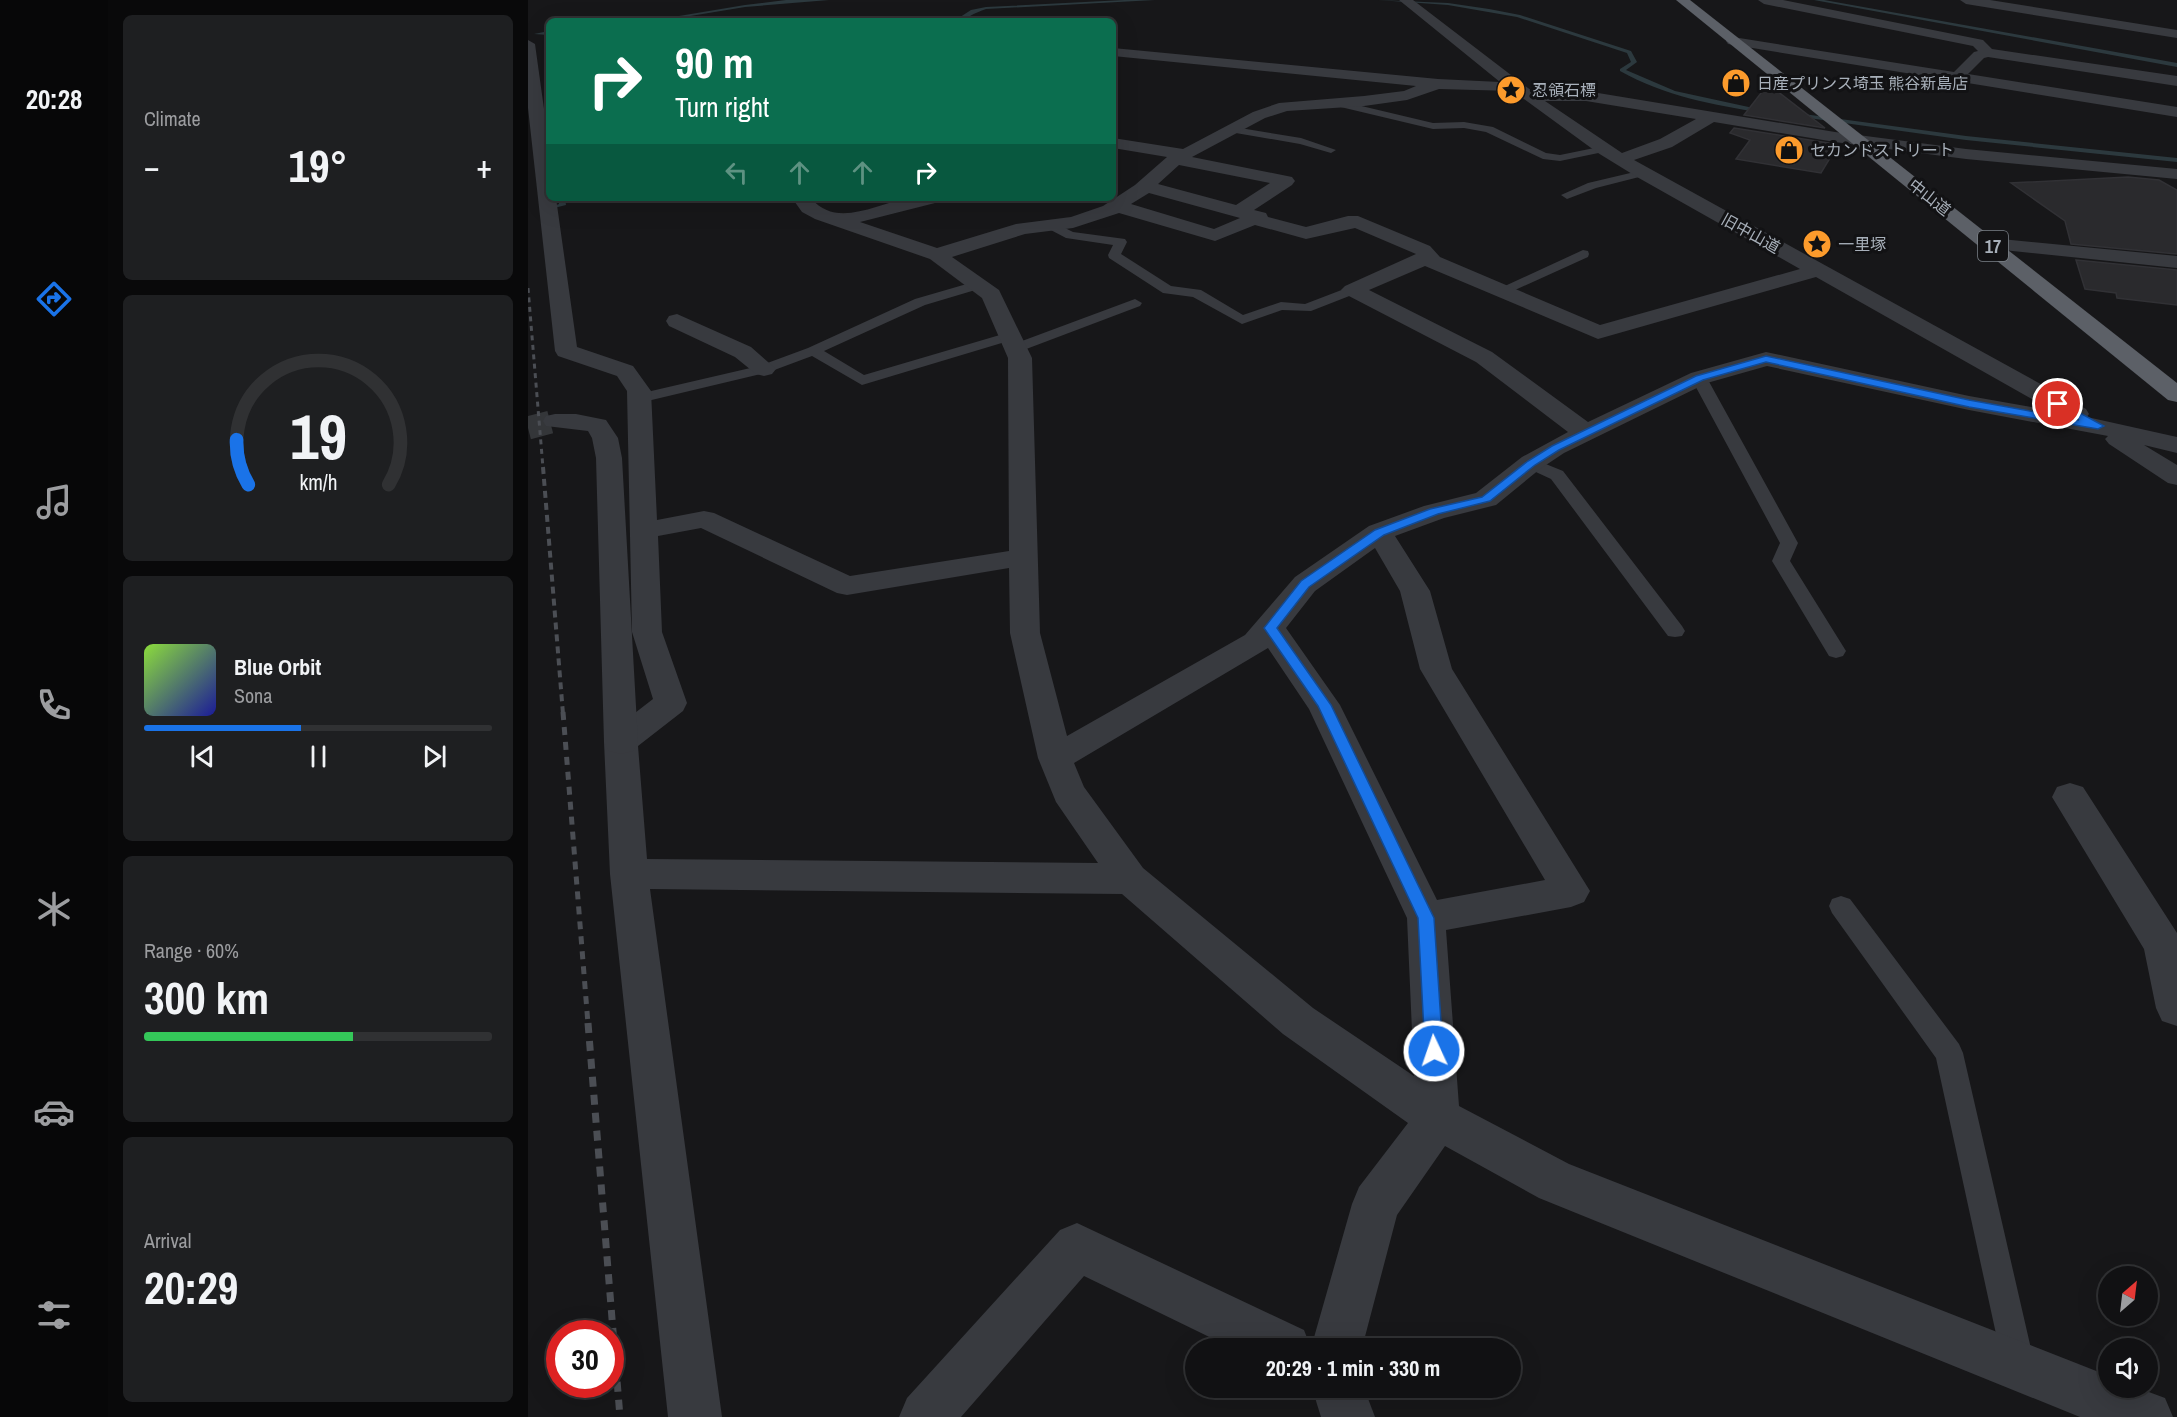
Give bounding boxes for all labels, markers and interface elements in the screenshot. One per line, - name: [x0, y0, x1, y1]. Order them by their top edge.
- text: 90 m: [675, 35, 754, 91]
- icon: right: [576, 42, 654, 120]
- shop icon: 日産プリンス埼玉 熊谷新島店: [1720, 67, 1752, 99]
- place label: 日産プリンス埼玉 熊谷新島店: [1757, 72, 1968, 94]
- place icon: 忍領石標: [1495, 74, 1527, 106]
- place label: 忍領石標: [1532, 79, 1596, 101]
- text: 20:28: [26, 81, 82, 117]
- text: Turn right: [675, 89, 769, 125]
- text: Climate: [144, 105, 201, 132]
- shop icon: セカンドストリート: [1773, 134, 1805, 166]
- text: 19°: [288, 135, 348, 196]
- place label: セカンドストリート: [1810, 139, 1954, 161]
- text: −: [144, 144, 160, 188]
- text: +: [476, 144, 492, 188]
- icon: left: [720, 156, 753, 189]
- icon: ahead: [783, 156, 816, 189]
- icon: ahead: [846, 156, 879, 189]
- icon: right: [909, 156, 942, 189]
- street label: 中山道: [1904, 174, 1956, 220]
- street label: 旧中山道: [1718, 208, 1784, 258]
- place icon: 一里塚: [1801, 228, 1833, 260]
- road number: 17: [1978, 231, 2008, 261]
- place label: 一里塚: [1838, 233, 1886, 255]
- icon: directions: [33, 278, 75, 320]
- pin: [2032, 378, 2083, 429]
- icon: arrive: [2041, 387, 2074, 420]
- text: 19: [290, 394, 346, 478]
- text: km/h: [299, 469, 337, 498]
- icon: music: [33, 481, 75, 523]
- text: Blue Orbit: [234, 652, 321, 682]
- text: Sona: [234, 682, 272, 709]
- icon: phone: [33, 684, 75, 726]
- icon: previous: [186, 740, 219, 773]
- icon: pause: [302, 740, 335, 773]
- icon: next: [418, 740, 451, 773]
- icon: climate: [33, 888, 75, 930]
- text: Range · 60%: [144, 937, 239, 964]
- text: 300 km: [144, 967, 269, 1028]
- position arrow: [1402, 1019, 1466, 1083]
- icon: car: [33, 1091, 75, 1133]
- text: Arrival: [144, 1227, 191, 1254]
- text: 20:29: [144, 1257, 238, 1318]
- north arrow: [2098, 1266, 2158, 1326]
- map controls: [2098, 1266, 2158, 1398]
- icon: filters: [33, 1294, 75, 1336]
- speed limit sign: 30: [546, 1320, 624, 1398]
- button: sound: [2098, 1338, 2158, 1398]
- text: 20:29 · 1 min · 330 m: [1266, 1353, 1440, 1383]

